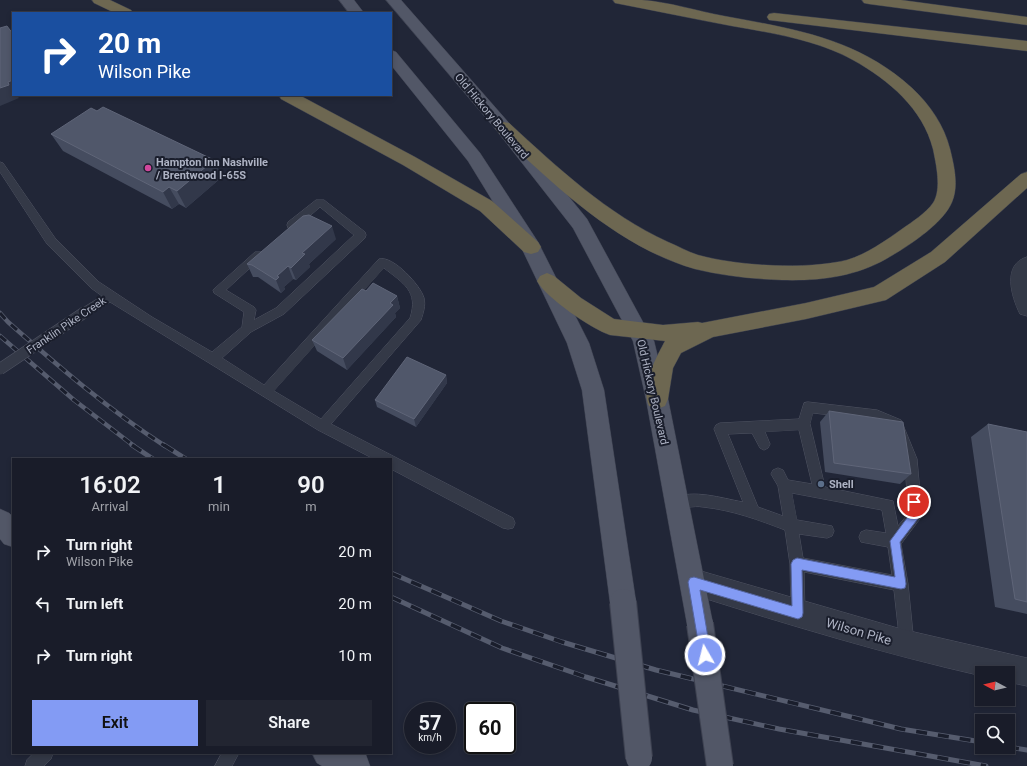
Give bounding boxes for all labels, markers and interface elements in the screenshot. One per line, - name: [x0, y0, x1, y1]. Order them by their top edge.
- text: 20 m: [98, 27, 161, 60]
- icon: right: [32, 28, 84, 80]
- text: Wilson Pike: [98, 61, 191, 82]
- street label: Old Hickory Boulevard: [452, 71, 531, 162]
- place label: Hampton Inn Nashville / Brentwood I-65S: [155, 156, 268, 182]
- marker: Hampton Inn Nashville / Brentwood I-65S: [143, 163, 153, 173]
- street label: Franklin Pike Creek: [24, 294, 109, 357]
- street label: Old Hickory Boulevard: [634, 338, 671, 446]
- text: 16:02: [79, 471, 141, 499]
- text: 1: [212, 471, 226, 499]
- text: 90: [297, 471, 325, 499]
- place label: Shell: [829, 478, 854, 491]
- marker: Shell: [816, 479, 826, 489]
- pin: [897, 485, 931, 519]
- icon: arrive: [903, 491, 925, 513]
- text: Arrival: [92, 499, 129, 514]
- text: min: [208, 499, 230, 514]
- text: m: [305, 499, 317, 514]
- text: Turn right: [66, 536, 132, 554]
- icon: right: [32, 541, 54, 563]
- text: 20 m: [338, 543, 372, 561]
- text: Wilson Pike: [66, 554, 133, 569]
- icon: left: [32, 593, 54, 615]
- text: Turn left: [66, 595, 123, 613]
- text: 20 m: [338, 595, 372, 613]
- street label: Wilson Pike: [825, 615, 893, 648]
- position arrow: [684, 634, 726, 676]
- icon: right: [32, 645, 54, 667]
- text: Turn right: [66, 647, 132, 665]
- text: 10 m: [338, 647, 372, 665]
- north arrow: [975, 666, 1015, 706]
- map controls: [975, 666, 1015, 754]
- button: Exit: [32, 700, 198, 746]
- button: Share: [206, 700, 372, 746]
- speed limit sign: 60: [464, 702, 516, 754]
- text: 57: [419, 711, 441, 735]
- button: search: [975, 714, 1015, 754]
- text: km/h: [418, 732, 442, 743]

